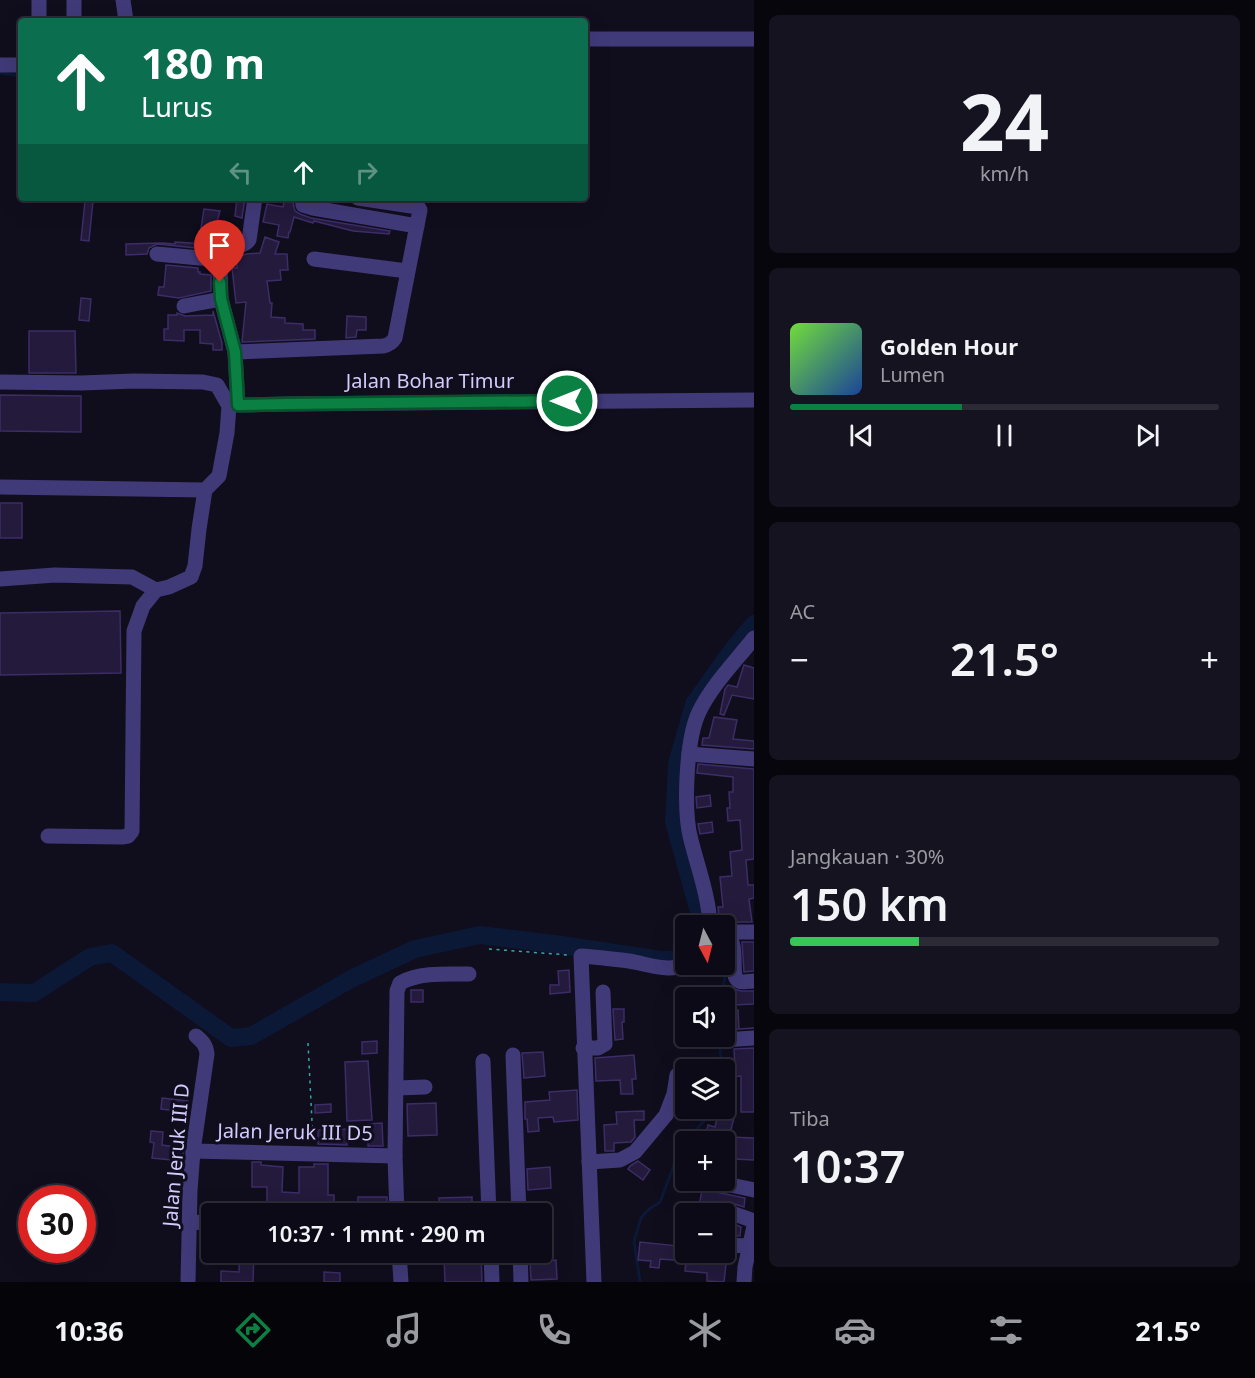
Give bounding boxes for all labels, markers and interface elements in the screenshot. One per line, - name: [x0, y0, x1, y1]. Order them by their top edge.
- text: 180 m: [141, 34, 265, 91]
- icon: ahead: [42, 42, 120, 120]
- text: 24: [960, 68, 1049, 174]
- text: Lurus: [141, 88, 213, 125]
- icon: left: [224, 156, 257, 189]
- icon: ahead: [287, 156, 320, 189]
- icon: right: [350, 156, 383, 189]
- text: km/h: [980, 160, 1029, 187]
- pin: [194, 220, 245, 282]
- icon: arrive: [203, 229, 236, 262]
- text: Golden Hour: [880, 331, 1018, 361]
- text: Lumen: [880, 361, 945, 388]
- street label: Jalan Bohar Timur: [344, 367, 514, 394]
- position arrow: [535, 369, 599, 433]
- icon: previous: [845, 419, 878, 452]
- icon: pause: [988, 419, 1021, 452]
- icon: next: [1131, 419, 1164, 452]
- text: AC: [790, 598, 815, 625]
- text: 21.5°: [950, 628, 1059, 689]
- text: −: [790, 637, 809, 682]
- text: +: [1200, 637, 1219, 682]
- text: Jangkauan · 30%: [790, 843, 944, 870]
- text: 150 km: [790, 873, 949, 934]
- north arrow: [675, 915, 735, 975]
- map controls: [675, 915, 735, 1263]
- button: sound: [675, 987, 735, 1047]
- button: layers: [675, 1059, 735, 1119]
- street label: Jalan Jeruk III D: [156, 1082, 195, 1230]
- text: Tiba: [790, 1105, 830, 1132]
- street label: Jalan Jeruk III D5: [215, 1117, 373, 1146]
- button: +: [675, 1131, 735, 1191]
- text: 10:37: [790, 1135, 905, 1196]
- speed limit sign: 30: [18, 1185, 96, 1263]
- button: −: [675, 1203, 735, 1263]
- text: 10:37 · 1 mnt · 290 m: [267, 1218, 486, 1248]
- icon: directions: [232, 1309, 274, 1351]
- icon: music: [383, 1309, 425, 1351]
- icon: phone: [533, 1309, 575, 1351]
- icon: climate: [684, 1309, 726, 1351]
- icon: car: [834, 1309, 876, 1351]
- icon: filters: [985, 1309, 1027, 1351]
- text: 10:36: [54, 1312, 124, 1349]
- text: 21.5°: [1135, 1312, 1201, 1349]

